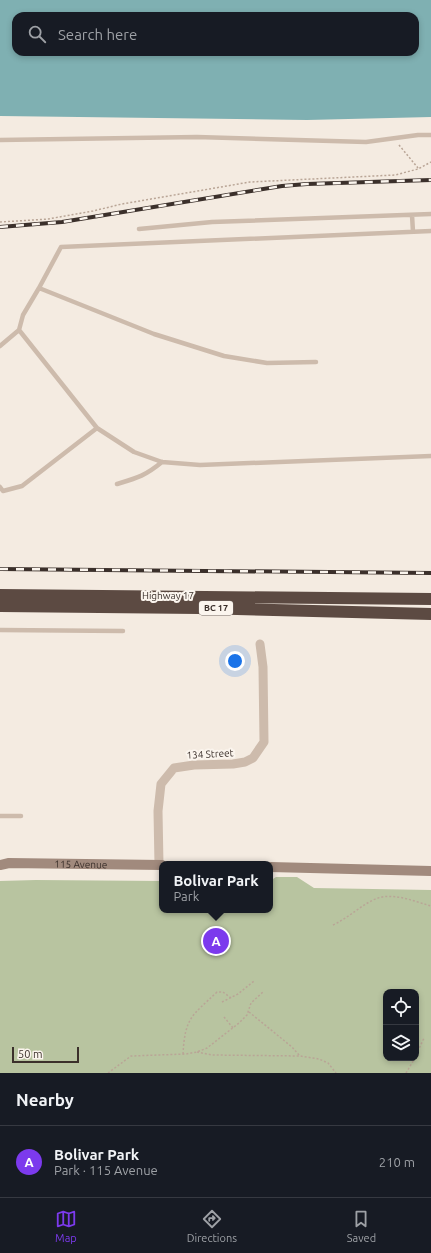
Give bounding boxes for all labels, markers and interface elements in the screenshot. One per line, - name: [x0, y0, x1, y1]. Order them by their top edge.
- search box: [12, 12, 419, 56]
- icon: search: [26, 23, 48, 45]
- text: Search here: [58, 26, 137, 43]
- street label: Highway 17: [142, 590, 194, 601]
- road number: BC 17: [199, 601, 233, 615]
- your location: [225, 651, 245, 671]
- street label: 134 Street: [186, 747, 234, 761]
- street label: 115 Avenue: [54, 858, 107, 870]
- popup: [159, 861, 273, 913]
- text: Bolivar Park: [173, 872, 259, 889]
- text: Park: [173, 889, 199, 903]
- pin: A: [203, 926, 229, 956]
- map controls: [383, 989, 419, 1061]
- button: locate: [383, 989, 419, 1025]
- button: layers: [383, 1025, 419, 1061]
- scale bar: [12, 1045, 79, 1064]
- text: 50 m: [18, 1048, 42, 1060]
- text: Nearby: [16, 1090, 74, 1109]
- text: Bolivar Park: [54, 1146, 139, 1163]
- text: A: [24, 1155, 34, 1169]
- text: 210 m: [379, 1155, 415, 1169]
- text: Park · 115 Avenue: [54, 1163, 158, 1177]
- tab: Map: [55, 1208, 77, 1244]
- tab: Directions: [187, 1208, 237, 1244]
- tab: Saved: [347, 1208, 376, 1244]

